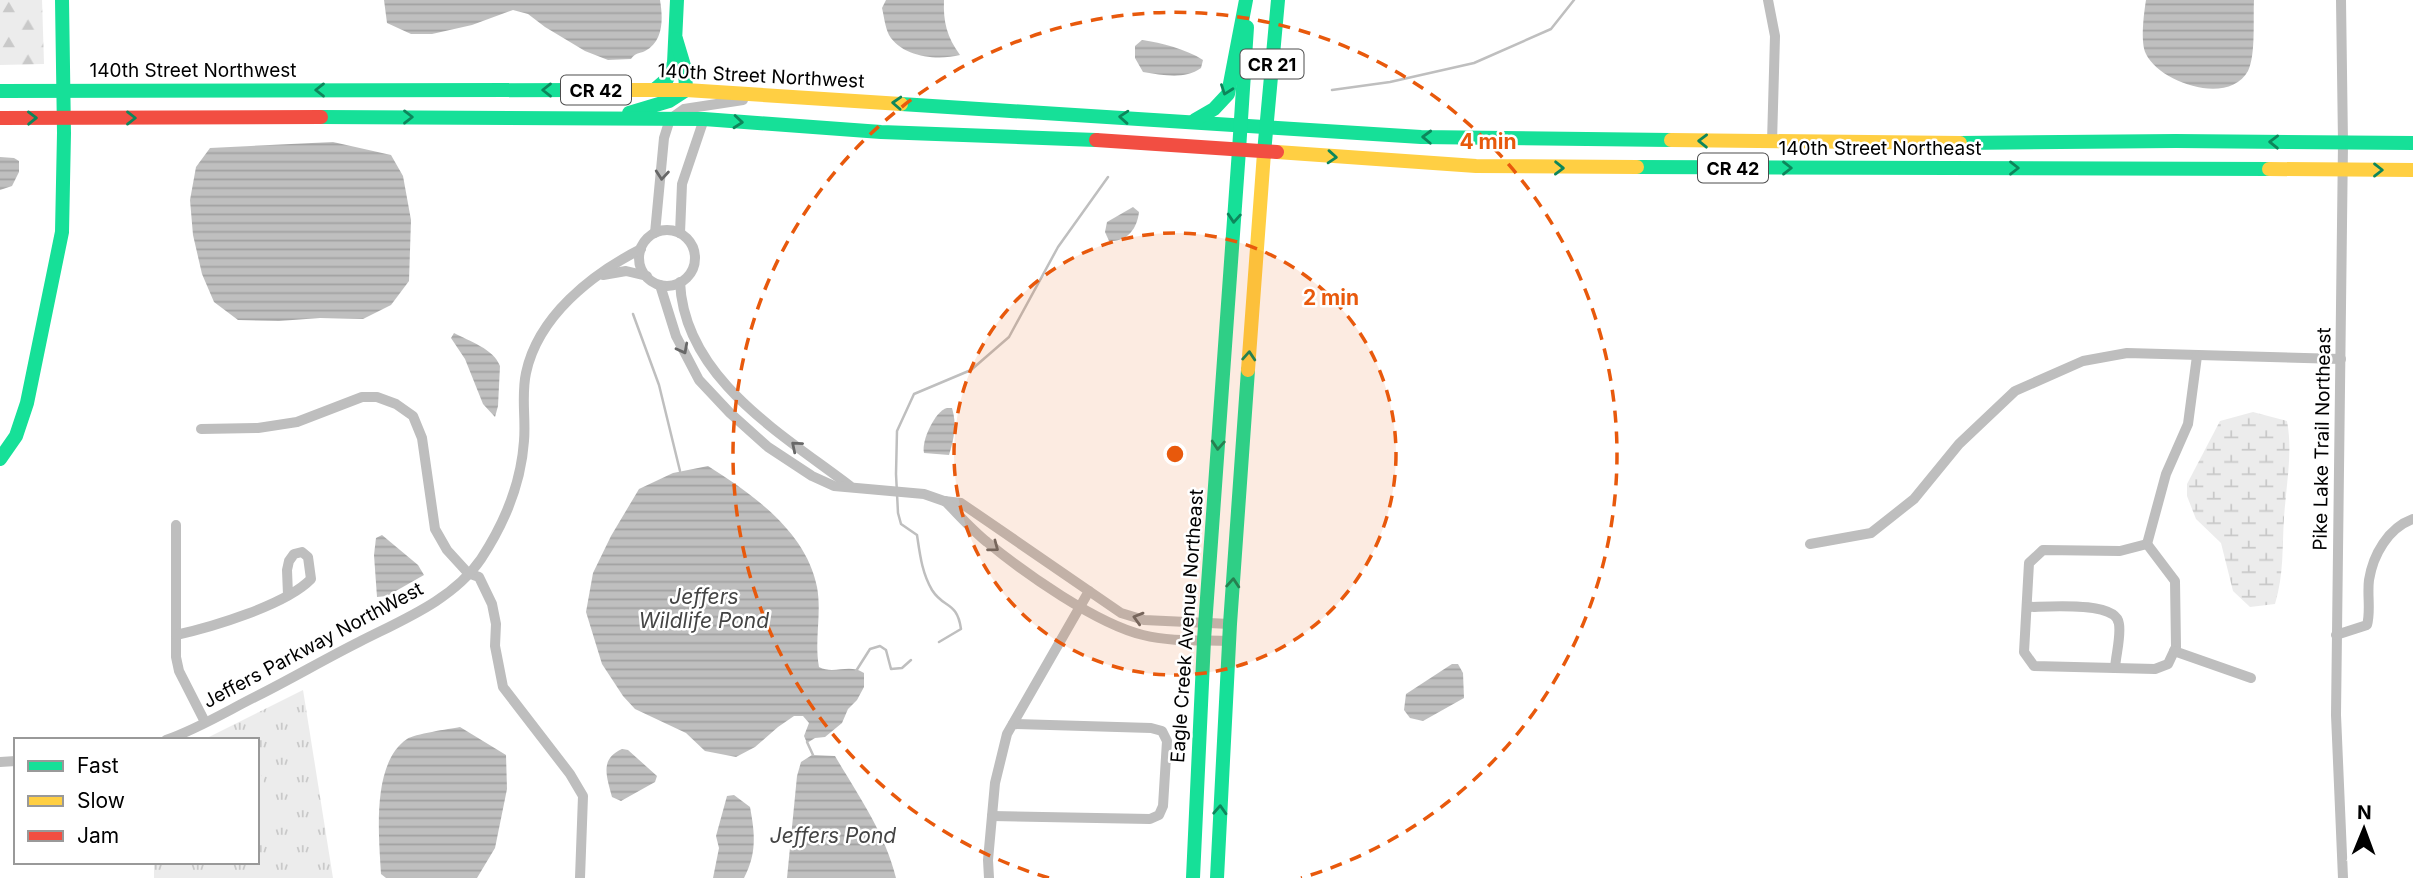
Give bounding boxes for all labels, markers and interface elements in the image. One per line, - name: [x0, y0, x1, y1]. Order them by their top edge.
- road number: CR 21: [1240, 50, 1304, 78]
- street label: 140th Street Northwest: [89, 59, 297, 82]
- street label: 140th Street Northwest: [657, 59, 865, 93]
- road number: CR 42: [561, 76, 631, 104]
- one-way arrow: [314, 82, 324, 98]
- one-way arrow: [541, 82, 552, 98]
- one-way arrow: [1221, 84, 1235, 96]
- one-way arrow: [891, 95, 902, 110]
- one-way arrow: [403, 109, 414, 125]
- one-way arrow: [27, 110, 37, 126]
- one-way arrow: [127, 110, 137, 126]
- one-way arrow: [1118, 110, 1129, 125]
- one-way arrow: [733, 114, 744, 129]
- text: 4 min: [1459, 129, 1517, 154]
- one-way arrow: [1421, 130, 1432, 145]
- one-way arrow: [1698, 133, 1708, 149]
- one-way arrow: [2269, 134, 2279, 150]
- street label: 140th Street Northeast: [1779, 137, 1981, 160]
- one-way arrow: [1327, 149, 1338, 164]
- road number: CR 42: [1698, 154, 1768, 182]
- one-way arrow: [1554, 160, 1565, 175]
- one-way arrow: [1782, 160, 1793, 176]
- one-way arrow: [2010, 160, 2020, 176]
- one-way arrow: [2373, 162, 2383, 178]
- one-way arrow: [655, 170, 670, 181]
- one-way arrow: [1227, 213, 1242, 224]
- text: 2 min: [1303, 285, 1359, 310]
- street label: Pike Lake Trail Northeast: [2309, 327, 2335, 551]
- one-way arrow: [675, 342, 688, 354]
- one-way arrow: [1241, 350, 1256, 361]
- one-way arrow: [1211, 440, 1226, 451]
- one-way arrow: [792, 442, 805, 454]
- centre of rings: [1163, 442, 1187, 466]
- street label: Eagle Creek Avenue Northeast: [1166, 488, 1208, 764]
- one-way arrow: [987, 539, 999, 551]
- street label: Jeffers Parkway NorthWest: [199, 577, 427, 713]
- one-way arrow: [1225, 577, 1240, 588]
- water label: Jeffers Wildlife Pond: [639, 584, 769, 633]
- one-way arrow: [1132, 611, 1144, 626]
- legend: [14, 738, 259, 864]
- text: Fast: [77, 753, 119, 778]
- text: Slow: [77, 788, 125, 813]
- north arrow: [2329, 794, 2399, 864]
- text: N: [2357, 801, 2372, 824]
- one-way arrow: [1212, 804, 1227, 815]
- text: Jam: [77, 823, 119, 848]
- water label: Jeffers Pond: [770, 823, 896, 848]

